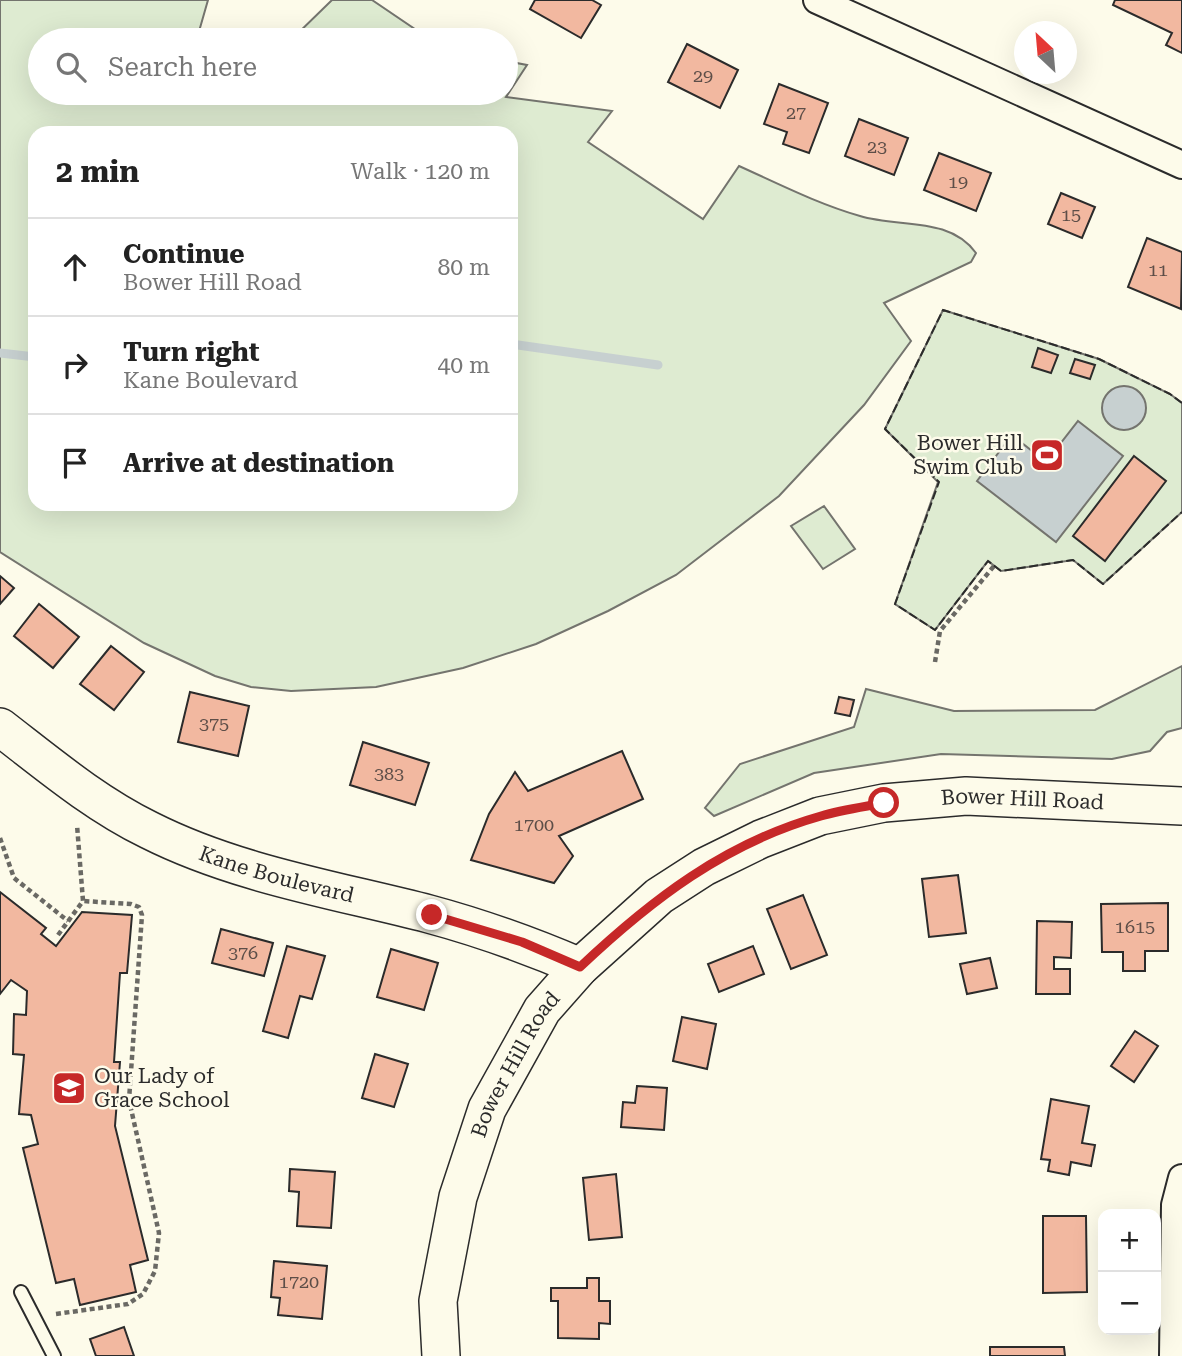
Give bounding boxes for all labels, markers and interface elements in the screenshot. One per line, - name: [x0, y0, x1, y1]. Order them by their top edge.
- north arrow: [1014, 21, 1077, 84]
- search box: [28, 28, 518, 105]
- icon: search: [52, 48, 90, 86]
- text: Search here: [108, 52, 257, 82]
- house number: 29: [693, 65, 713, 86]
- house number: 27: [786, 102, 806, 123]
- house number: 23: [867, 136, 887, 157]
- text: 2 min: [56, 154, 139, 189]
- text: Walk · 120 m: [351, 158, 490, 185]
- house number: 19: [948, 171, 968, 192]
- house number: 15: [1061, 204, 1081, 225]
- text: Continue: [123, 239, 245, 269]
- icon: ahead: [56, 248, 94, 286]
- text: 80 m: [437, 254, 490, 281]
- house number: 11: [1148, 259, 1168, 280]
- text: Bower Hill Road: [123, 269, 302, 296]
- text: Turn right: [123, 337, 259, 367]
- icon: right: [56, 346, 94, 384]
- text: 40 m: [437, 352, 490, 379]
- text: Kane Boulevard: [123, 367, 298, 394]
- place label: Bower Hill Swim Club: [913, 431, 1024, 479]
- sports icon: Bower Hill Swim Club: [1028, 436, 1066, 474]
- icon: arrive: [56, 444, 94, 482]
- text: Arrive at destination: [123, 448, 394, 478]
- house number: 375: [199, 713, 229, 734]
- house number: 383: [374, 763, 404, 784]
- street label: Bower Hill Road: [940, 784, 1105, 814]
- route start: [868, 787, 899, 818]
- house number: 1700: [514, 814, 554, 835]
- street label: Kane Boulevard: [196, 841, 357, 908]
- route end: [416, 899, 447, 930]
- house number: 1615: [1115, 916, 1155, 937]
- house number: 376: [228, 942, 258, 963]
- street label: Bower Hill Road: [466, 986, 565, 1141]
- place label: Our Lady of Grace School: [94, 1064, 230, 1112]
- school or university icon: Our Lady of Grace School: [50, 1069, 88, 1107]
- map controls: [1098, 1209, 1161, 1335]
- button: +: [1098, 1209, 1161, 1272]
- house number: 1720: [279, 1271, 319, 1292]
- button: −: [1098, 1272, 1161, 1335]

